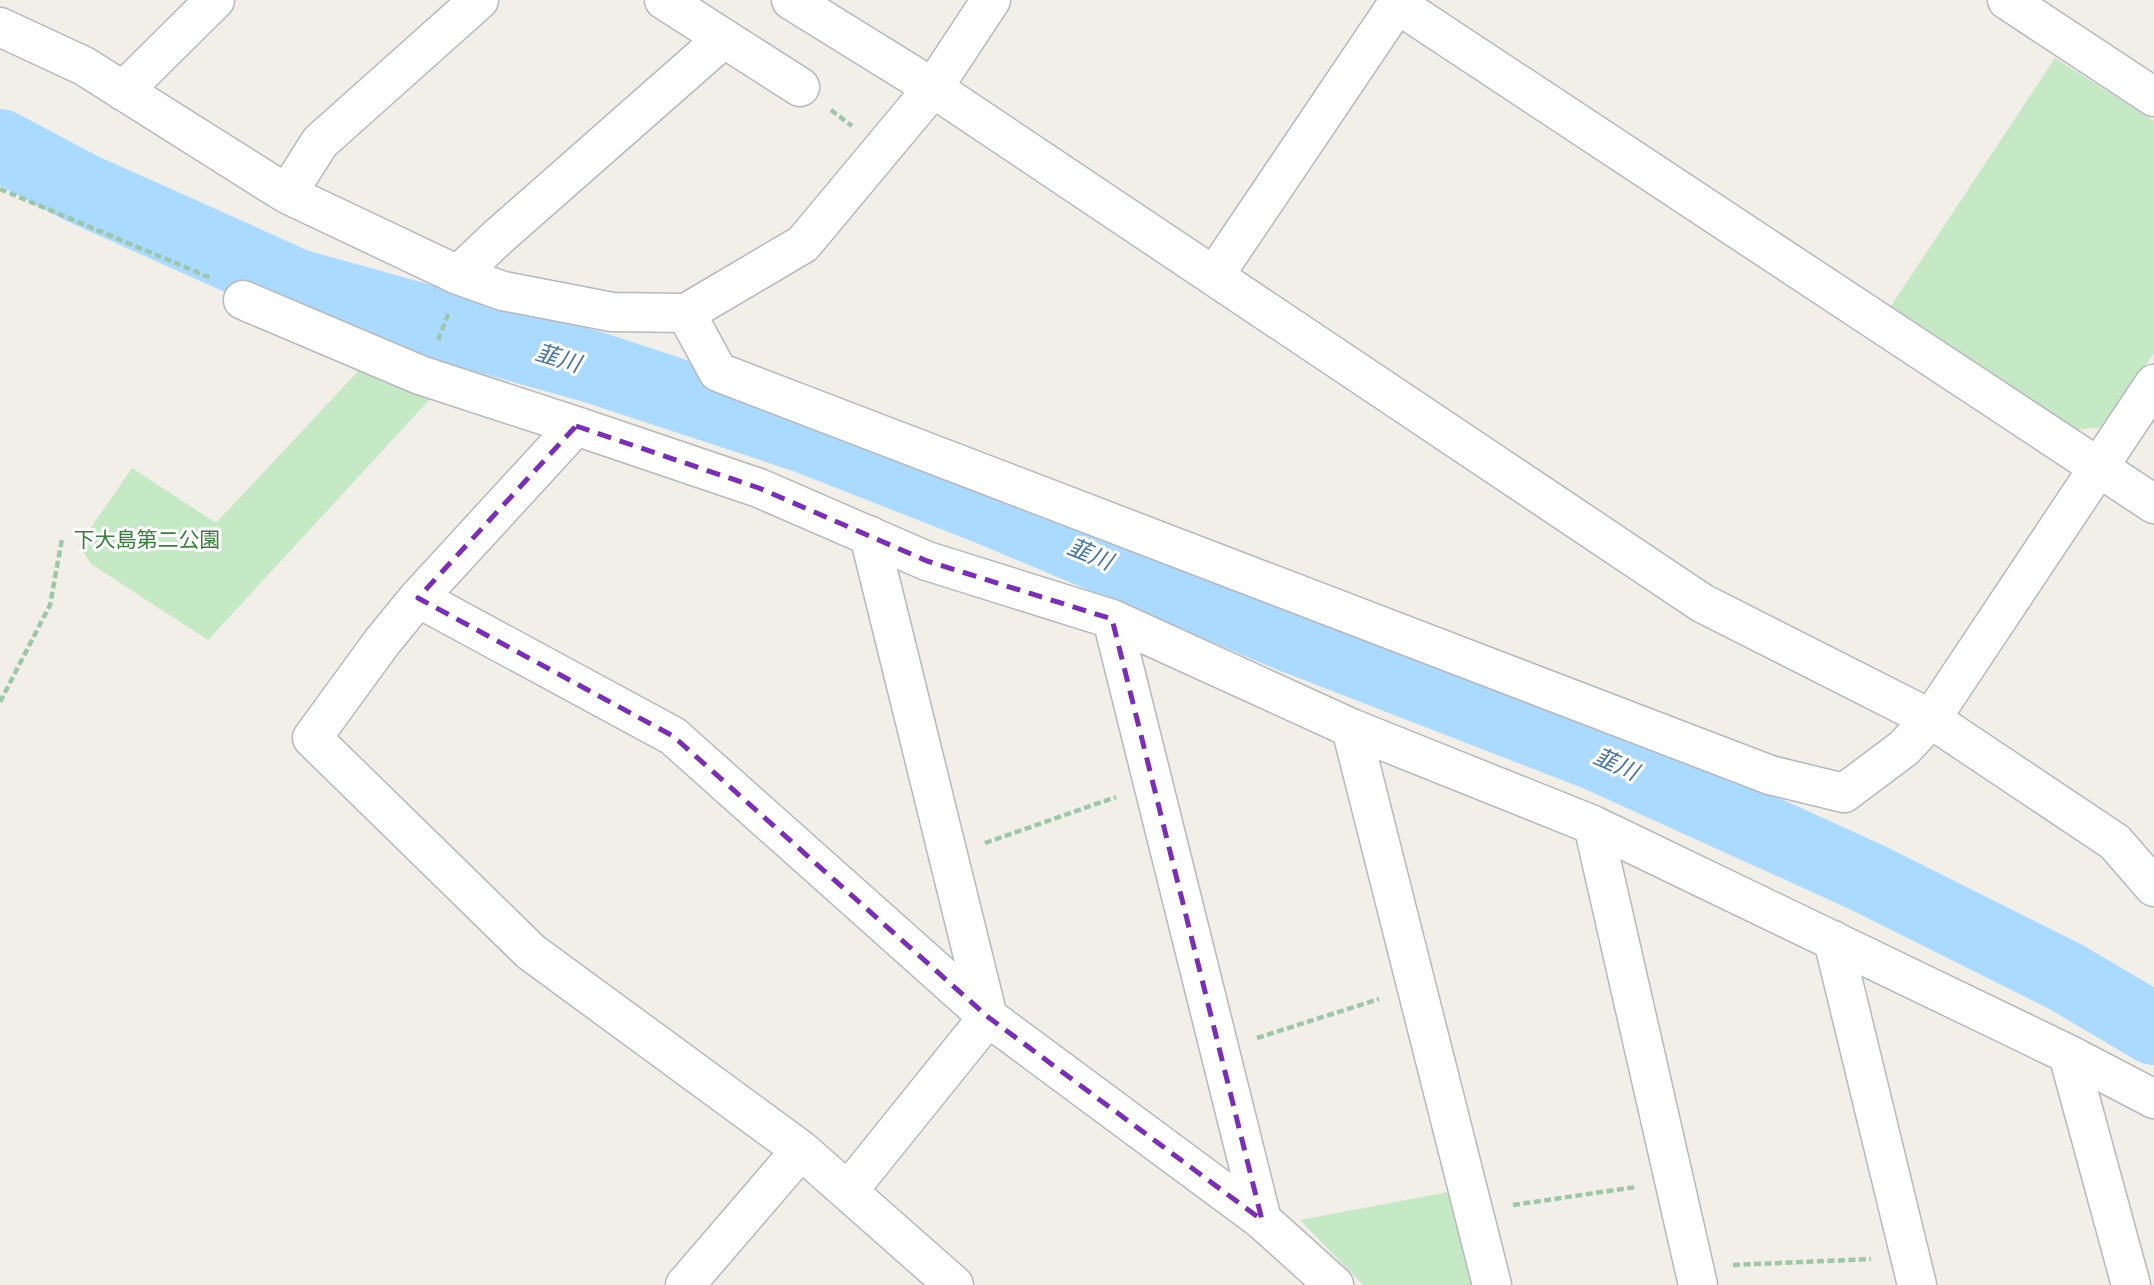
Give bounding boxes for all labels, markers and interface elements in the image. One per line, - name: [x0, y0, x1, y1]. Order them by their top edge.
- water label: 韮川: [532, 337, 587, 378]
- park label: 下大島第二公園: [74, 526, 221, 552]
- water label: 韮川: [1064, 531, 1120, 576]
- water label: 韮川: [1590, 741, 1646, 786]

